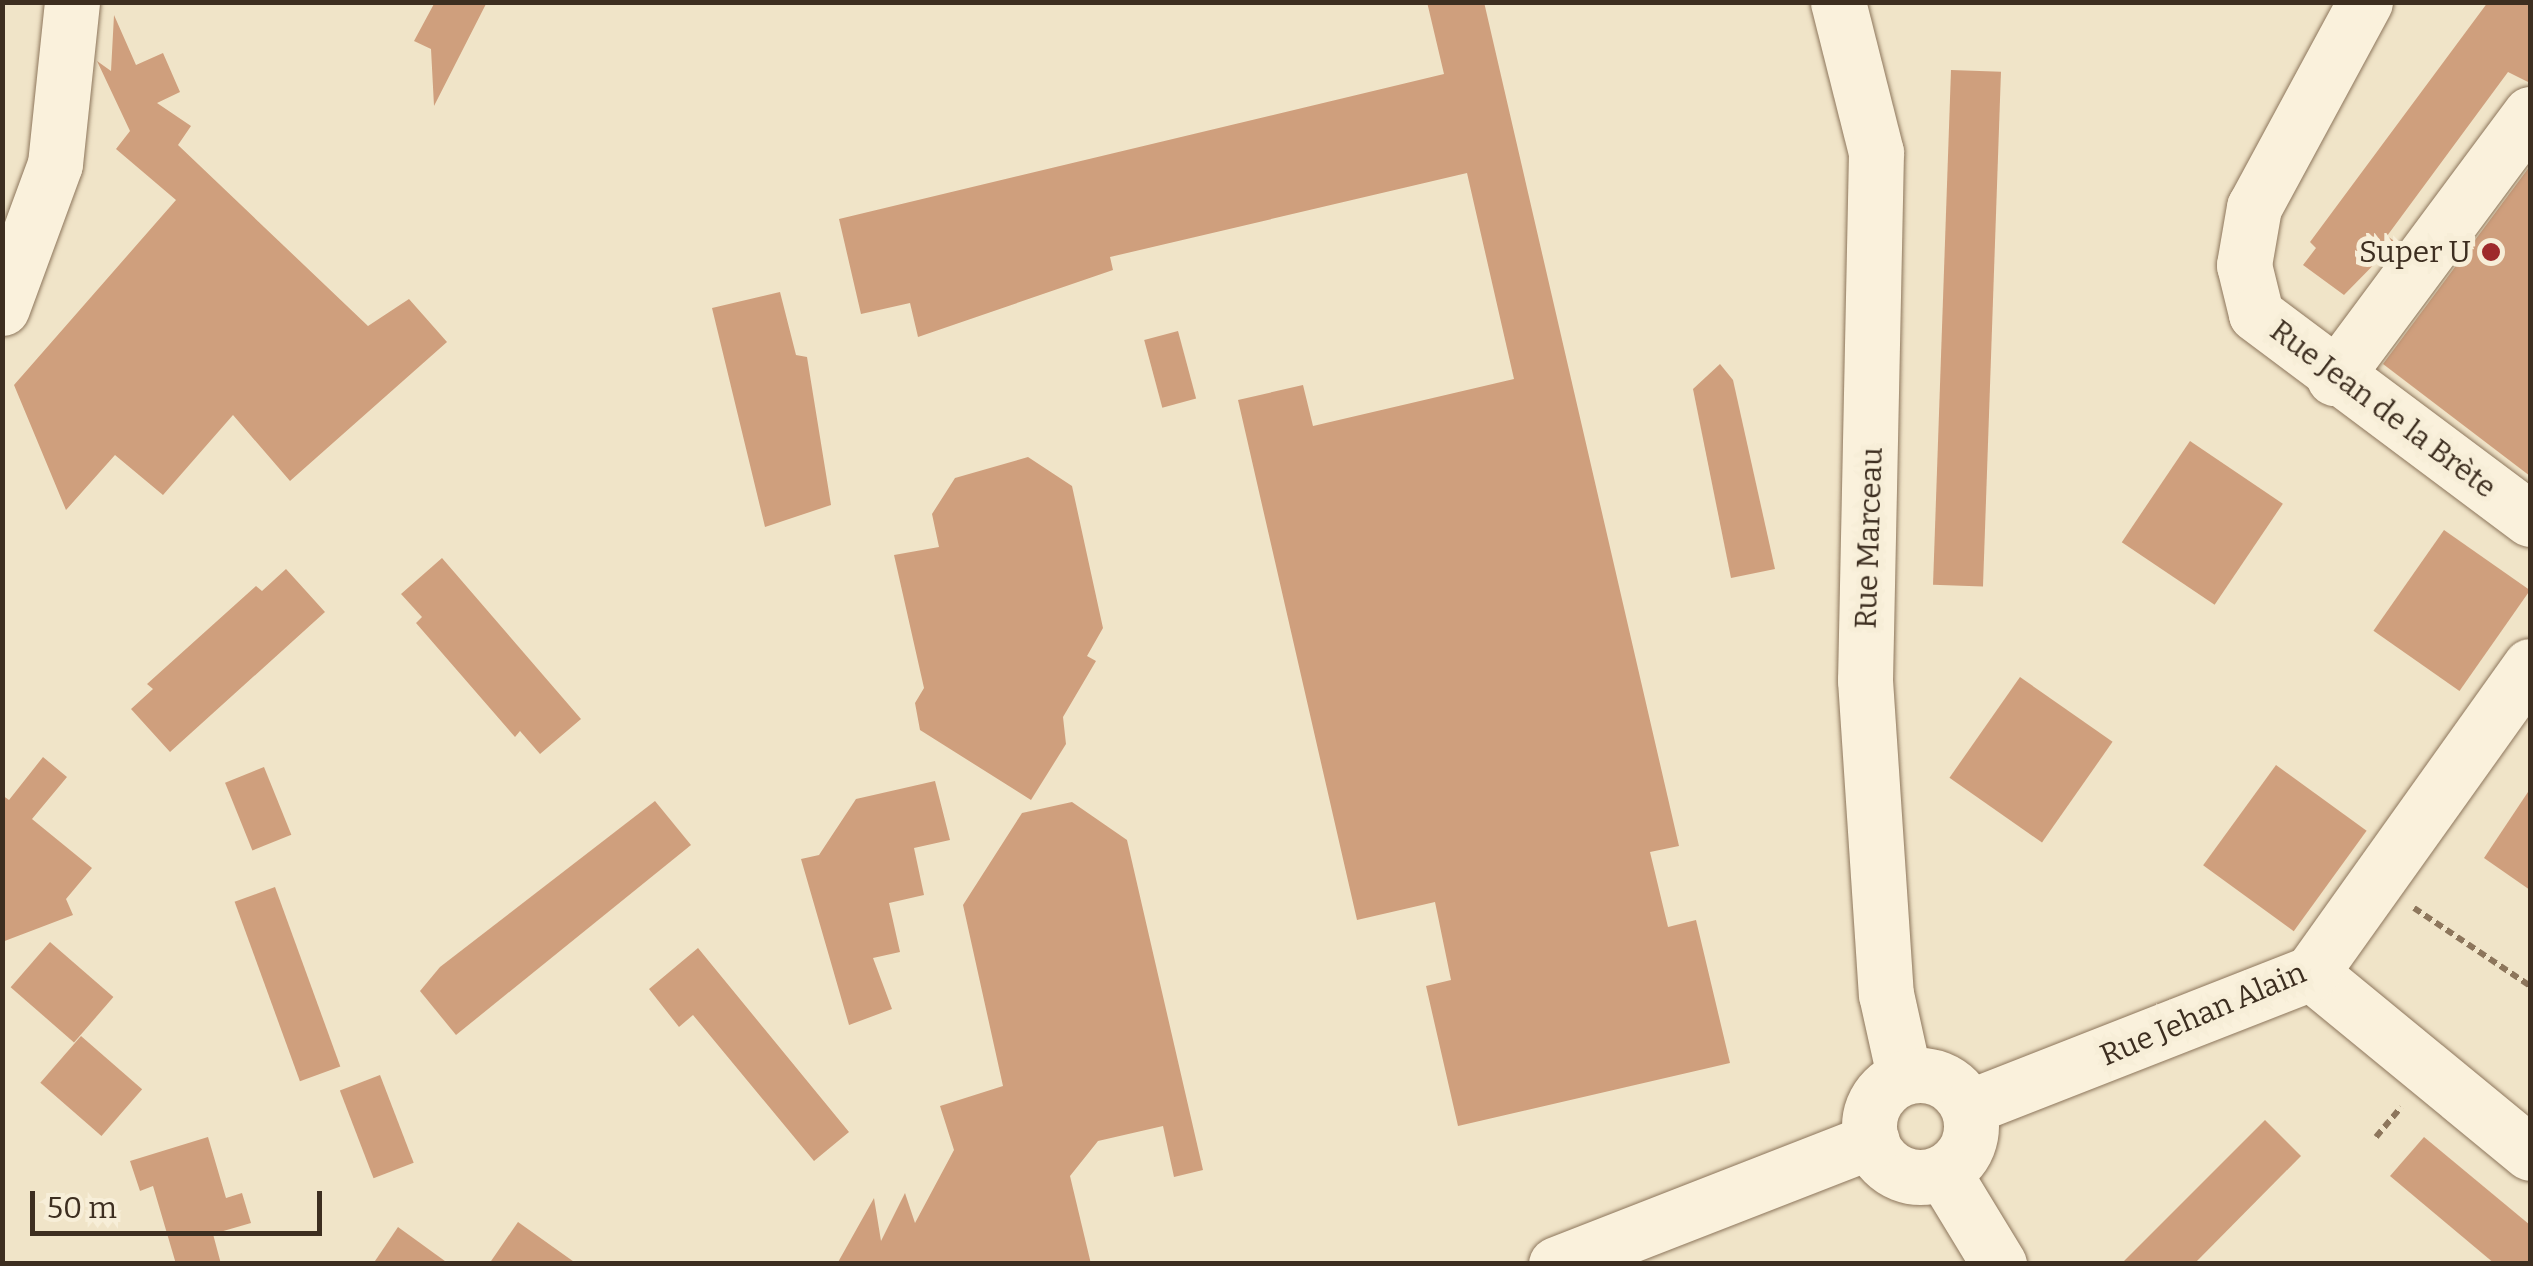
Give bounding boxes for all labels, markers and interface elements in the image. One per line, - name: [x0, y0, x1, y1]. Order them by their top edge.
- place label: Super U: [2359, 234, 2471, 270]
- marker: Super U: [2480, 241, 2502, 263]
- street label: Rue Jean de la Brète: [2263, 312, 2503, 506]
- street label: Rue Marceau: [1848, 447, 1890, 629]
- street label: Rue Jehan Alain: [2095, 955, 2311, 1073]
- scale bar: [35, 1171, 328, 1233]
- text: 50 m: [47, 1190, 117, 1226]

